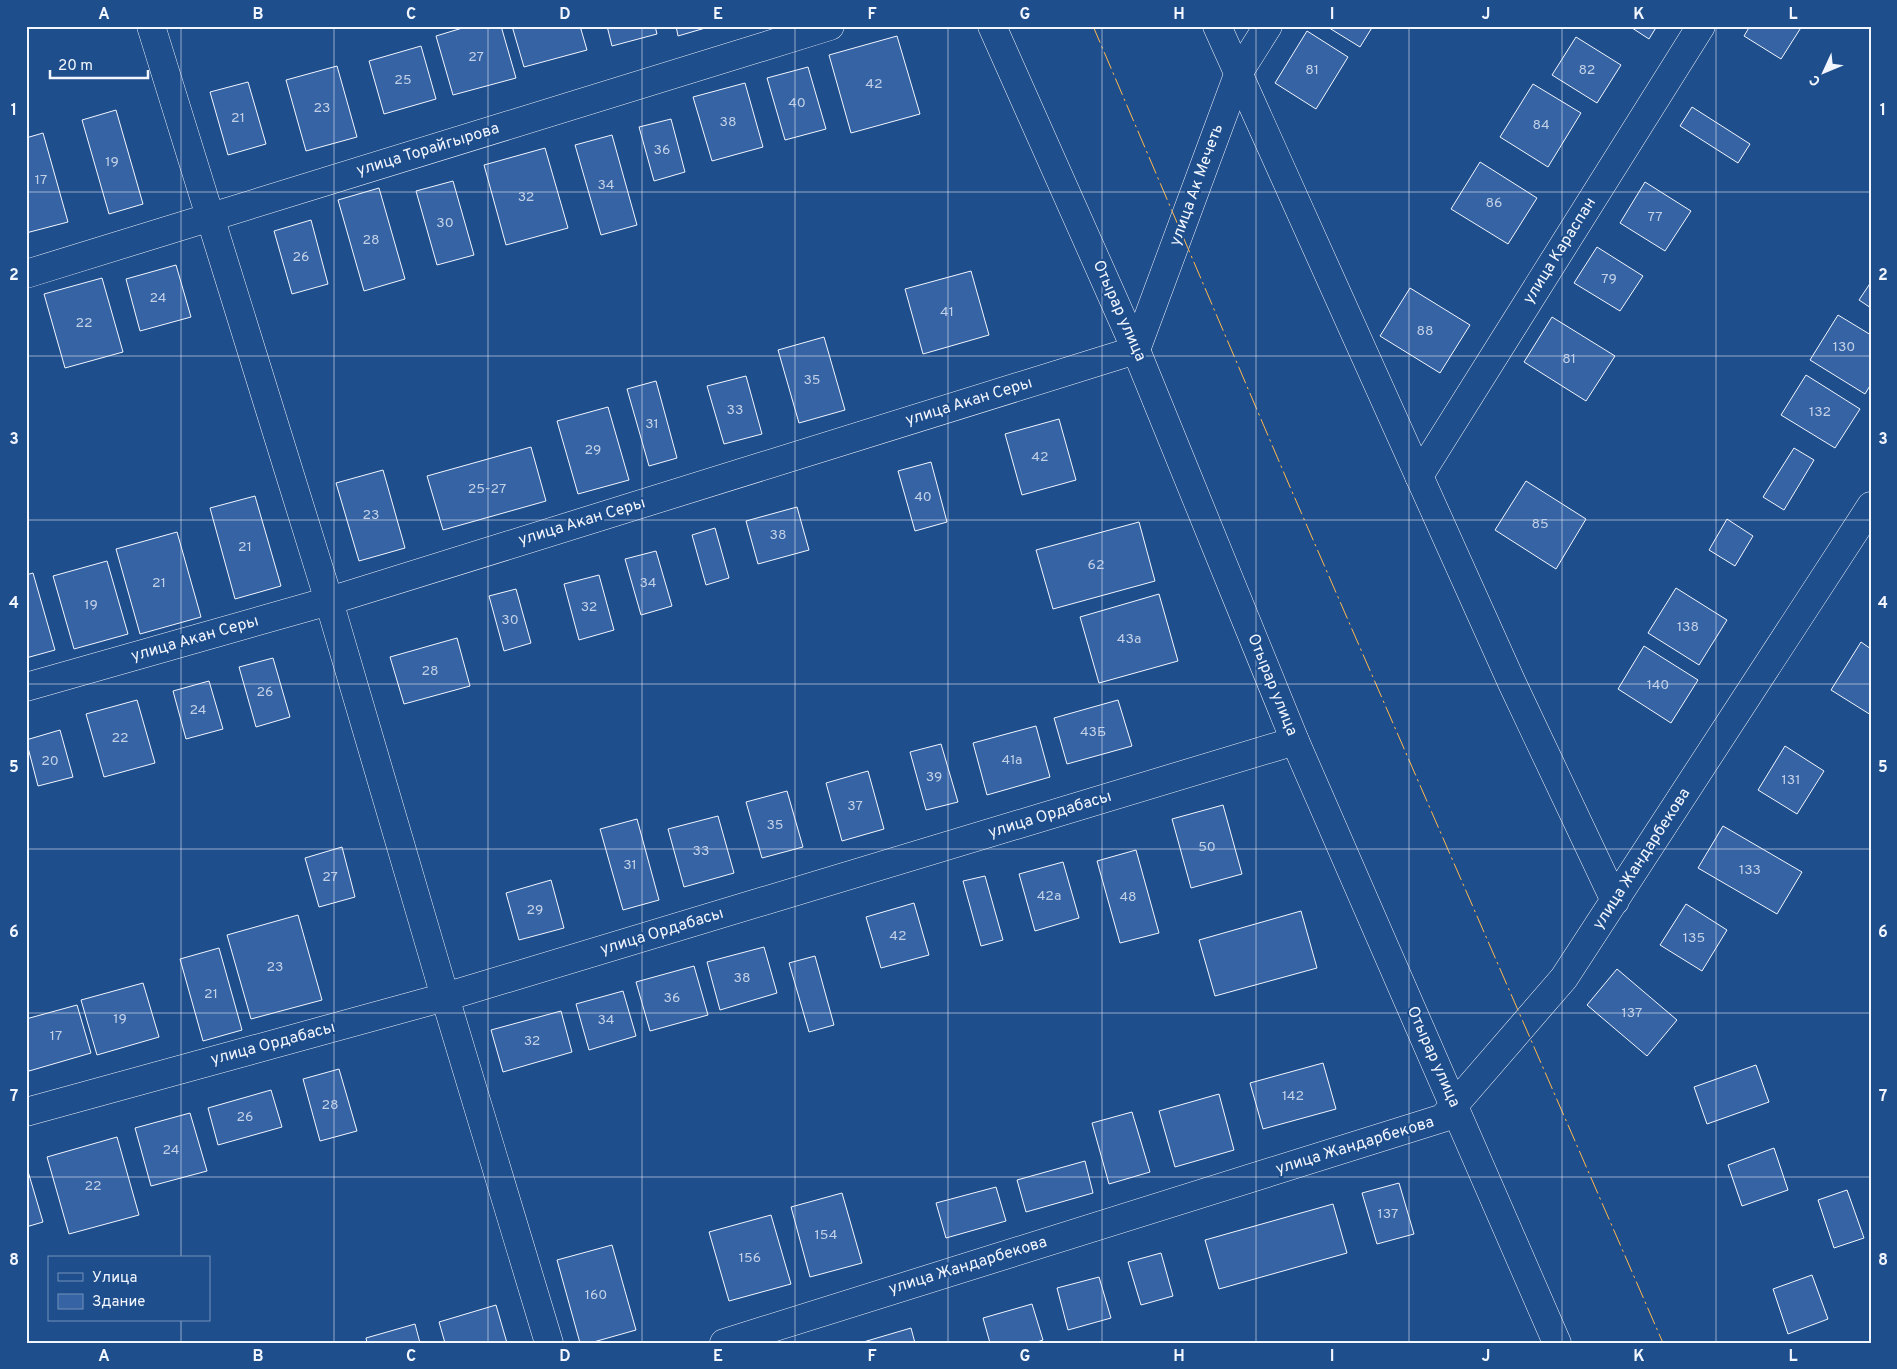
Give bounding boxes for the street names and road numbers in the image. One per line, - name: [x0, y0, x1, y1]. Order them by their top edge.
- street label: улица Торайгырова: [354, 119, 502, 181]
- street label: улица Ак Мечеть: [1166, 121, 1228, 249]
- street label: улица Караспан: [1519, 194, 1601, 308]
- street label: Отырар улица: [1088, 257, 1150, 365]
- street label: улица Акан Серы: [903, 373, 1035, 431]
- street label: улица Акан Серы: [516, 493, 648, 551]
- street label: улица Акан Серы: [129, 611, 261, 667]
- street label: Отырар улица: [1242, 631, 1302, 739]
- street label: улица Жандарбекова: [1589, 785, 1695, 933]
- street label: улица Ордабасы: [986, 787, 1114, 843]
- street label: улица Ордабасы: [598, 904, 726, 960]
- street label: Отырар улица: [1402, 1003, 1464, 1111]
- street label: улица Ордабасы: [209, 1018, 337, 1070]
- street label: улица Жандарбекова: [1273, 1112, 1437, 1180]
- street label: улица Жандарбекова: [886, 1232, 1050, 1300]

